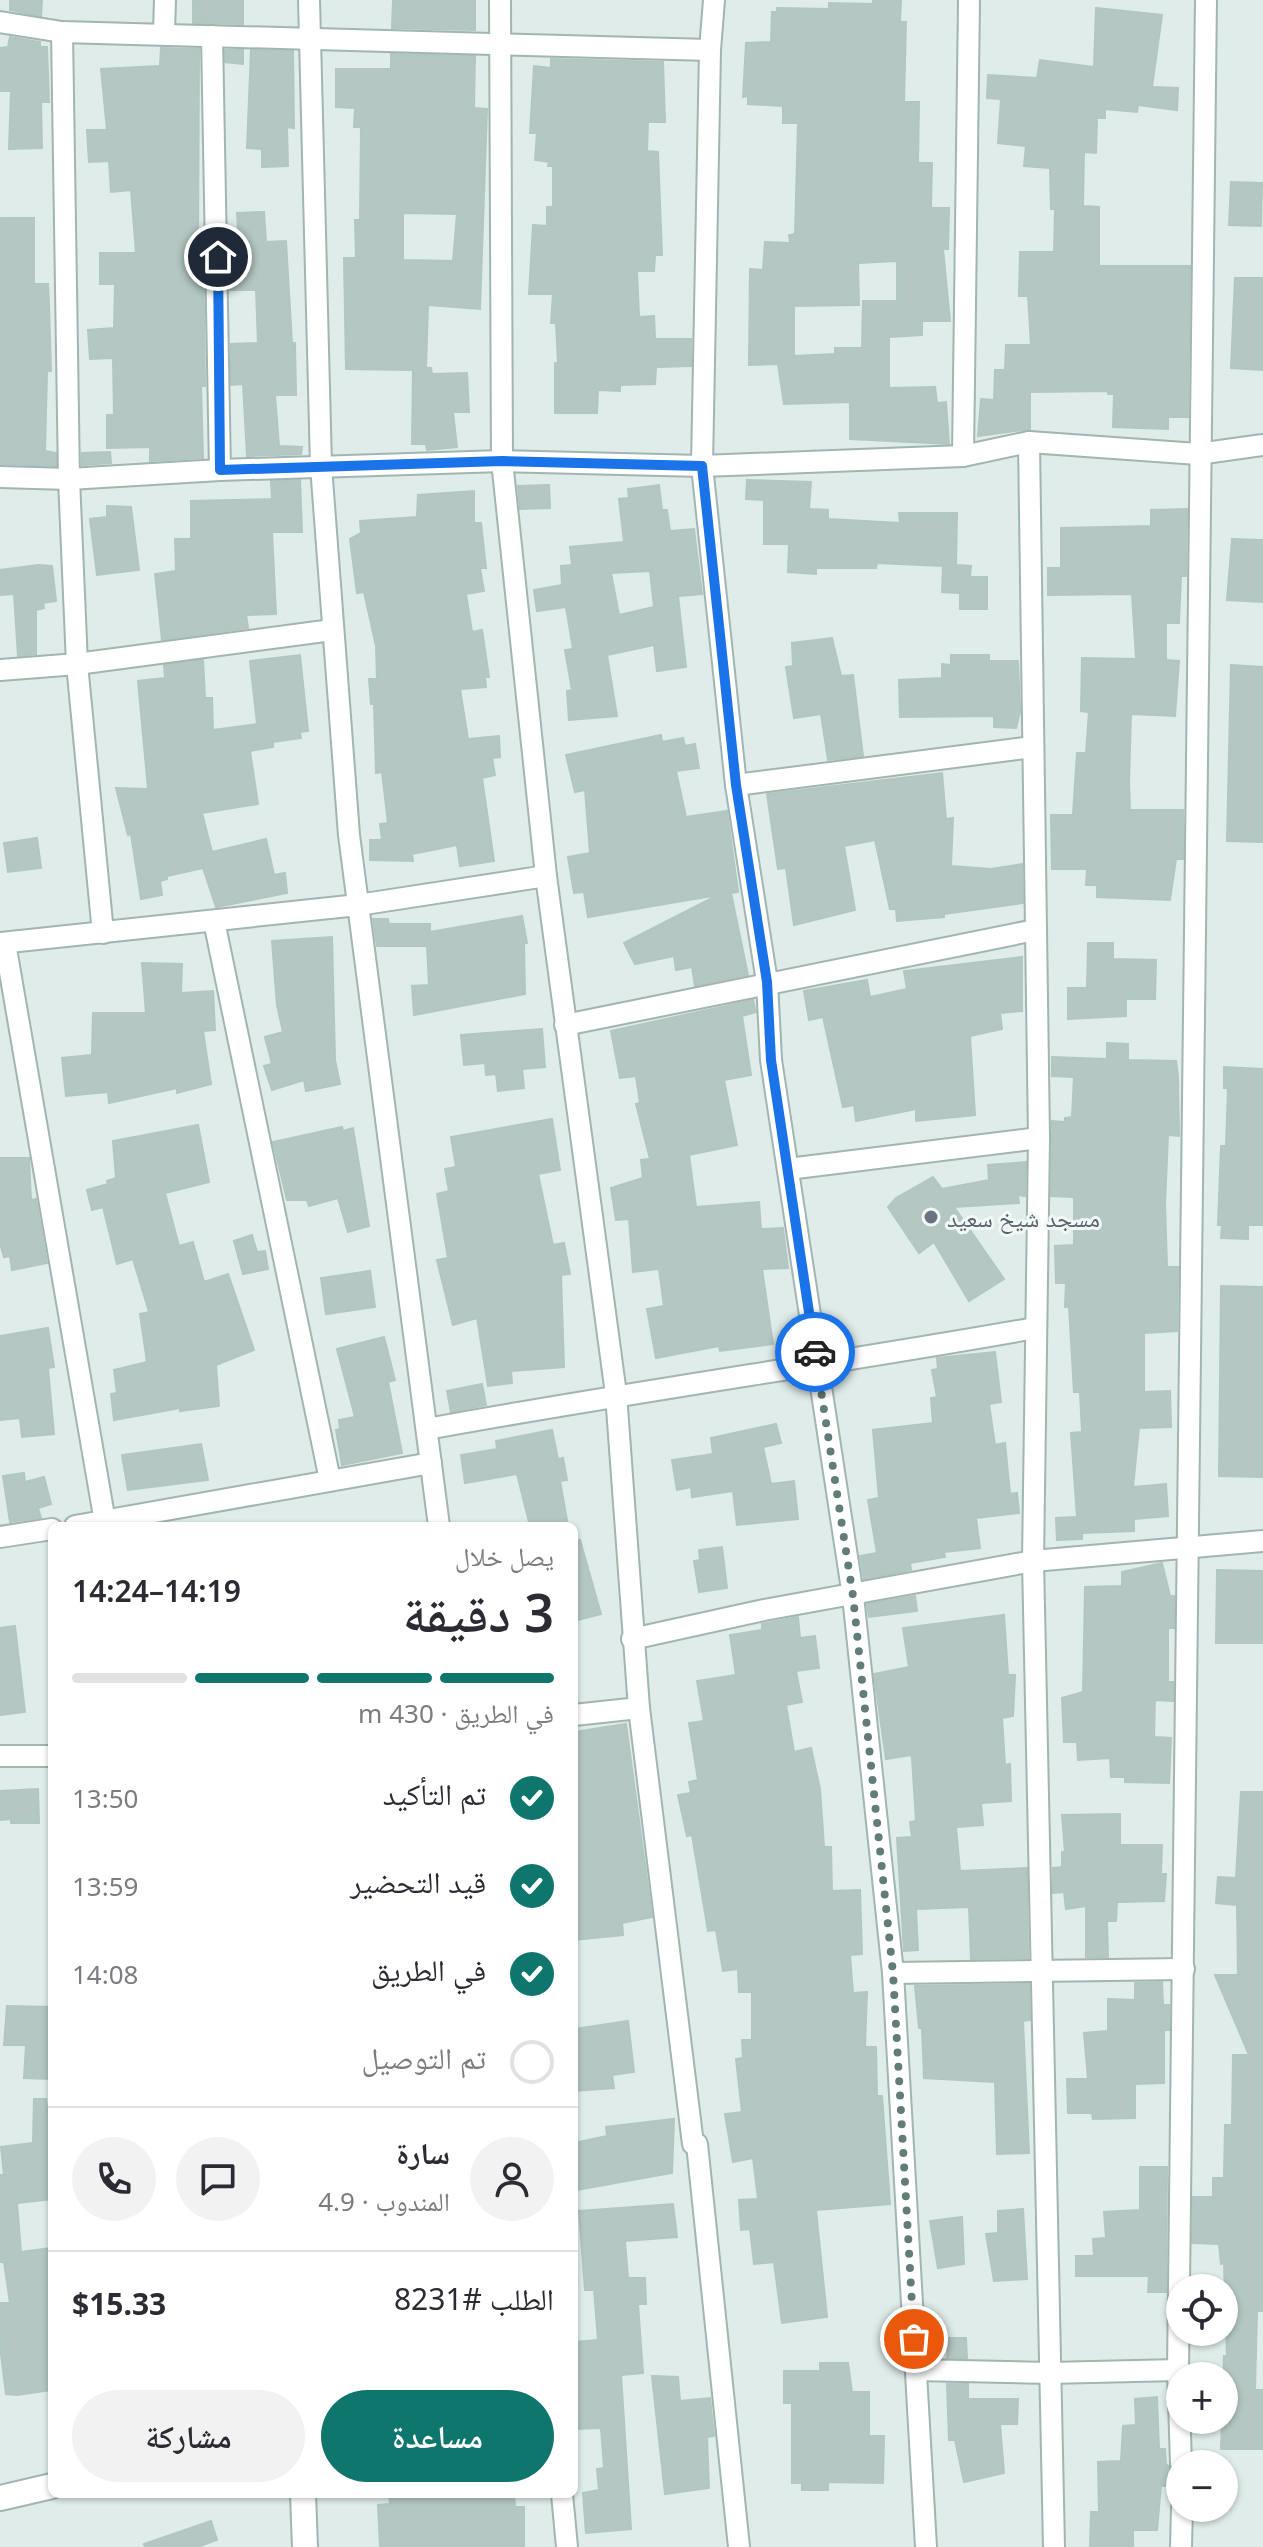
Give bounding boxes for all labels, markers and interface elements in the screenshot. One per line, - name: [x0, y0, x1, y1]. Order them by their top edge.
- pin: [184, 223, 252, 291]
- icon: home: [196, 235, 240, 279]
- place label: مسجد شيخ سعيد: [947, 1201, 1100, 1234]
- marker: مسجد شيخ سعيد: [922, 1208, 940, 1226]
- courier: [775, 1312, 855, 1392]
- icon: car: [793, 1330, 837, 1374]
- text: يصل خلال: [455, 1538, 554, 1574]
- text: 14:19–14:24: [72, 1570, 241, 1611]
- text: 3 دقيقة: [403, 1576, 554, 1647]
- text: في الطريق · 430 m: [358, 1695, 554, 1731]
- text: تم التأكيد: [383, 1773, 486, 1814]
- icon: check: [510, 1776, 554, 1820]
- text: 13:50: [72, 1780, 138, 1816]
- text: قيد التحضير: [350, 1861, 486, 1902]
- icon: check: [510, 1864, 554, 1908]
- text: 13:59: [72, 1868, 138, 1904]
- text: في الطريق: [371, 1949, 486, 1990]
- icon: check: [510, 1952, 554, 1996]
- text: 14:08: [72, 1956, 138, 1992]
- text: تم التوصيل: [362, 2037, 486, 2078]
- text: سارة: [396, 2132, 450, 2173]
- button: phone: [72, 2137, 156, 2221]
- button: chat: [176, 2137, 260, 2221]
- button: person: [470, 2137, 554, 2221]
- text: المندوب · 4.9: [318, 2183, 450, 2219]
- map controls: [1166, 2274, 1238, 2522]
- button: locate: [1166, 2274, 1238, 2346]
- text: الطلب #8231: [394, 2278, 554, 2319]
- text: $15.33: [72, 2283, 166, 2324]
- pin: [880, 2305, 948, 2373]
- icon: bag: [892, 2317, 936, 2361]
- button: +: [1166, 2362, 1238, 2434]
- button: مشاركة: [72, 2390, 305, 2482]
- button: مساعدة: [321, 2390, 554, 2482]
- button: −: [1166, 2450, 1238, 2522]

